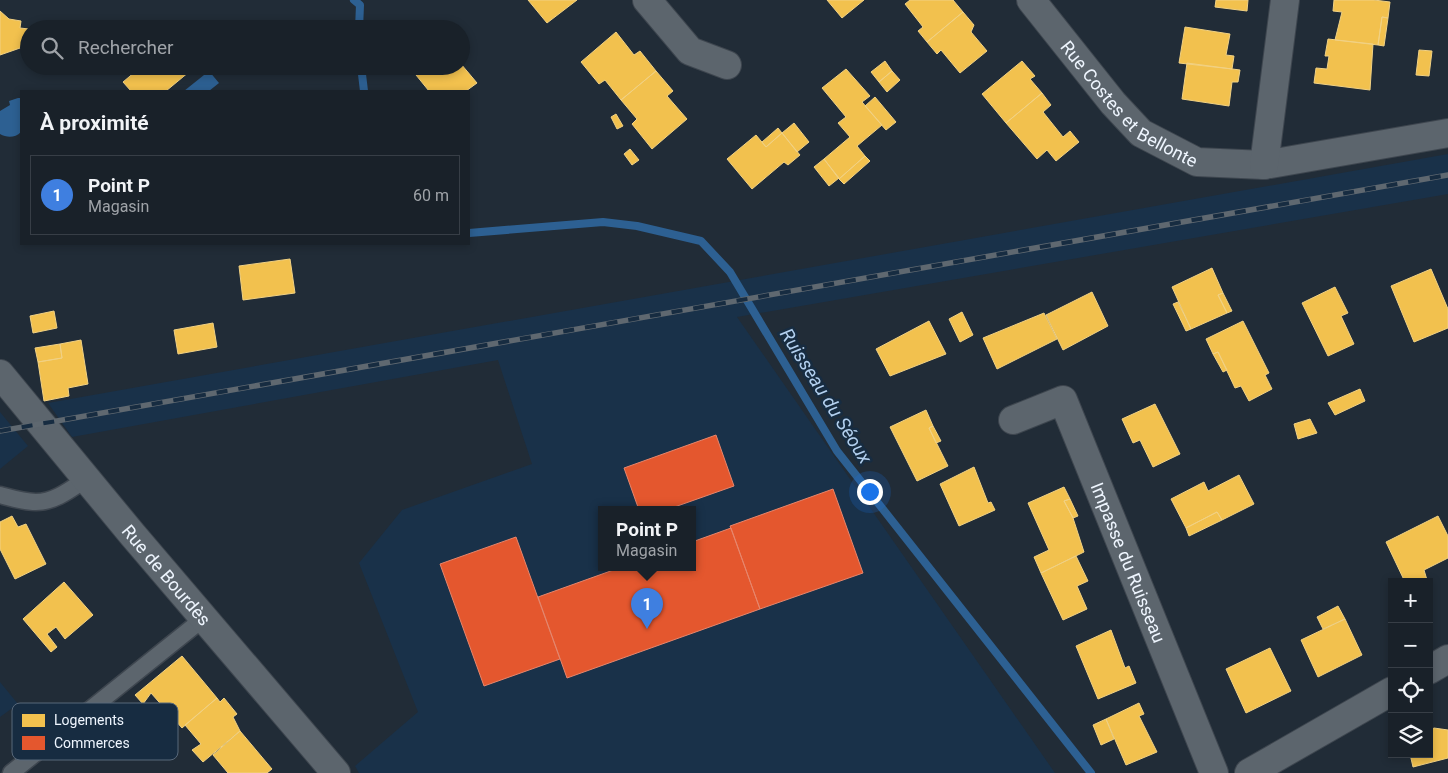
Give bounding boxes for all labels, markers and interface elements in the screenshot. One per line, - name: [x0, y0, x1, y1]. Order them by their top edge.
- search box: [20, 20, 470, 75]
- icon: search: [38, 34, 66, 62]
- text: Rechercher: [78, 36, 173, 59]
- street label: Rue Costes et Bellonte: [1057, 36, 1201, 171]
- text: À proximité: [40, 111, 149, 135]
- text: Point P: [88, 174, 150, 197]
- text: 1: [52, 186, 62, 205]
- text: 60 m: [413, 186, 449, 205]
- text: Magasin: [88, 197, 149, 216]
- water label: Ruisseau du Séoux: [775, 324, 877, 469]
- your location: [857, 479, 883, 505]
- street label: Impasse du Ruisseau: [1087, 479, 1171, 646]
- popup: [598, 506, 696, 571]
- text: Point P: [616, 518, 678, 541]
- street label: Rue de Bourdès: [118, 520, 216, 629]
- text: Magasin: [616, 541, 677, 560]
- map controls: [1388, 578, 1433, 758]
- button: +: [1388, 578, 1433, 623]
- pin: 1: [631, 588, 663, 629]
- button: −: [1388, 623, 1433, 668]
- button: locate: [1388, 668, 1433, 713]
- legend: [12, 703, 178, 760]
- text: Logements: [54, 712, 124, 728]
- button: layers: [1388, 713, 1433, 758]
- text: Commerces: [54, 735, 130, 751]

